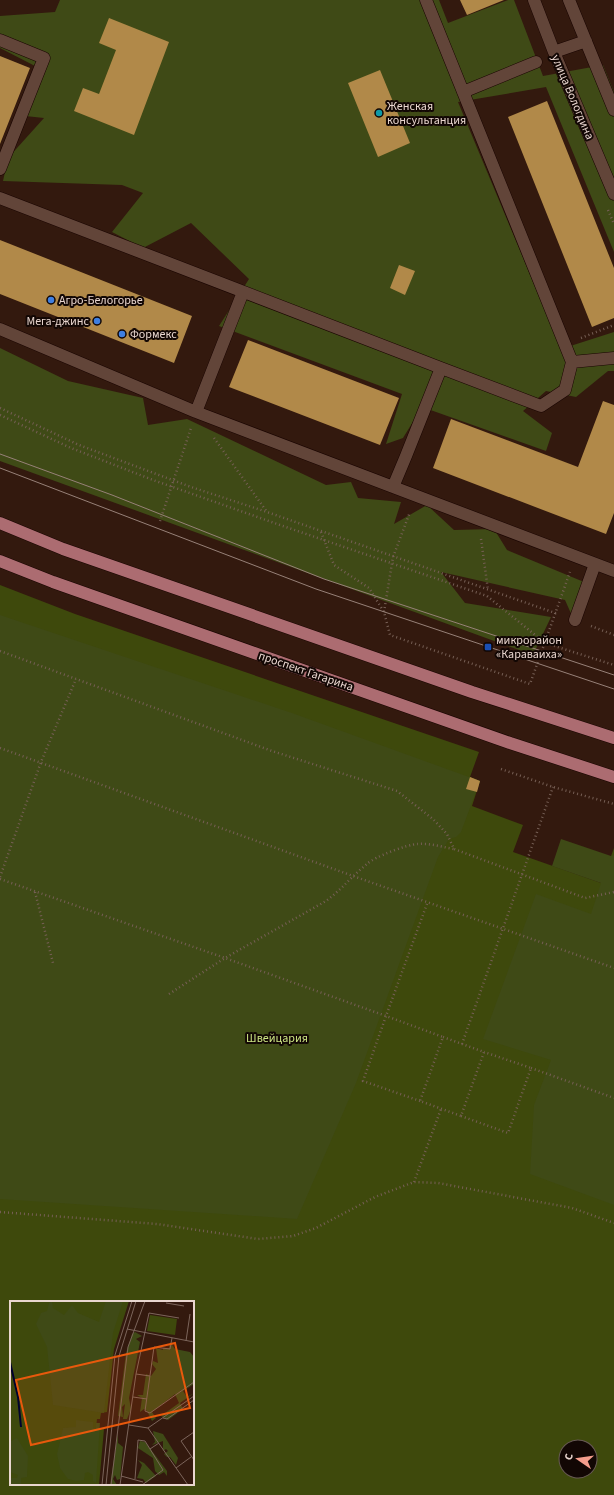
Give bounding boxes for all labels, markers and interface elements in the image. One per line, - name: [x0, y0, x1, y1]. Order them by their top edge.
- street label: улица Вологдина: [547, 52, 598, 142]
- place label: Женская консультанция: [387, 98, 466, 129]
- marker: Женская консультанция: [374, 108, 384, 118]
- place label: Агро-Белогорье: [59, 292, 143, 309]
- marker: Агро-Белогорье: [46, 295, 56, 305]
- place label: Мега-джинс: [26, 313, 90, 330]
- marker: Мега-джинс: [92, 316, 102, 326]
- place label: Формекс: [130, 326, 177, 343]
- marker: Формекс: [117, 329, 127, 339]
- place label: микрорайон «Караваиха»: [496, 632, 562, 663]
- marker: микрорайон «Караваиха»: [483, 642, 493, 652]
- street label: проспект Гагарина: [256, 647, 356, 696]
- park label: Швейцария: [246, 1030, 308, 1047]
- inset map: [10, 1301, 194, 1485]
- north arrow: [558, 1439, 598, 1479]
- text: С: [561, 1451, 577, 1462]

